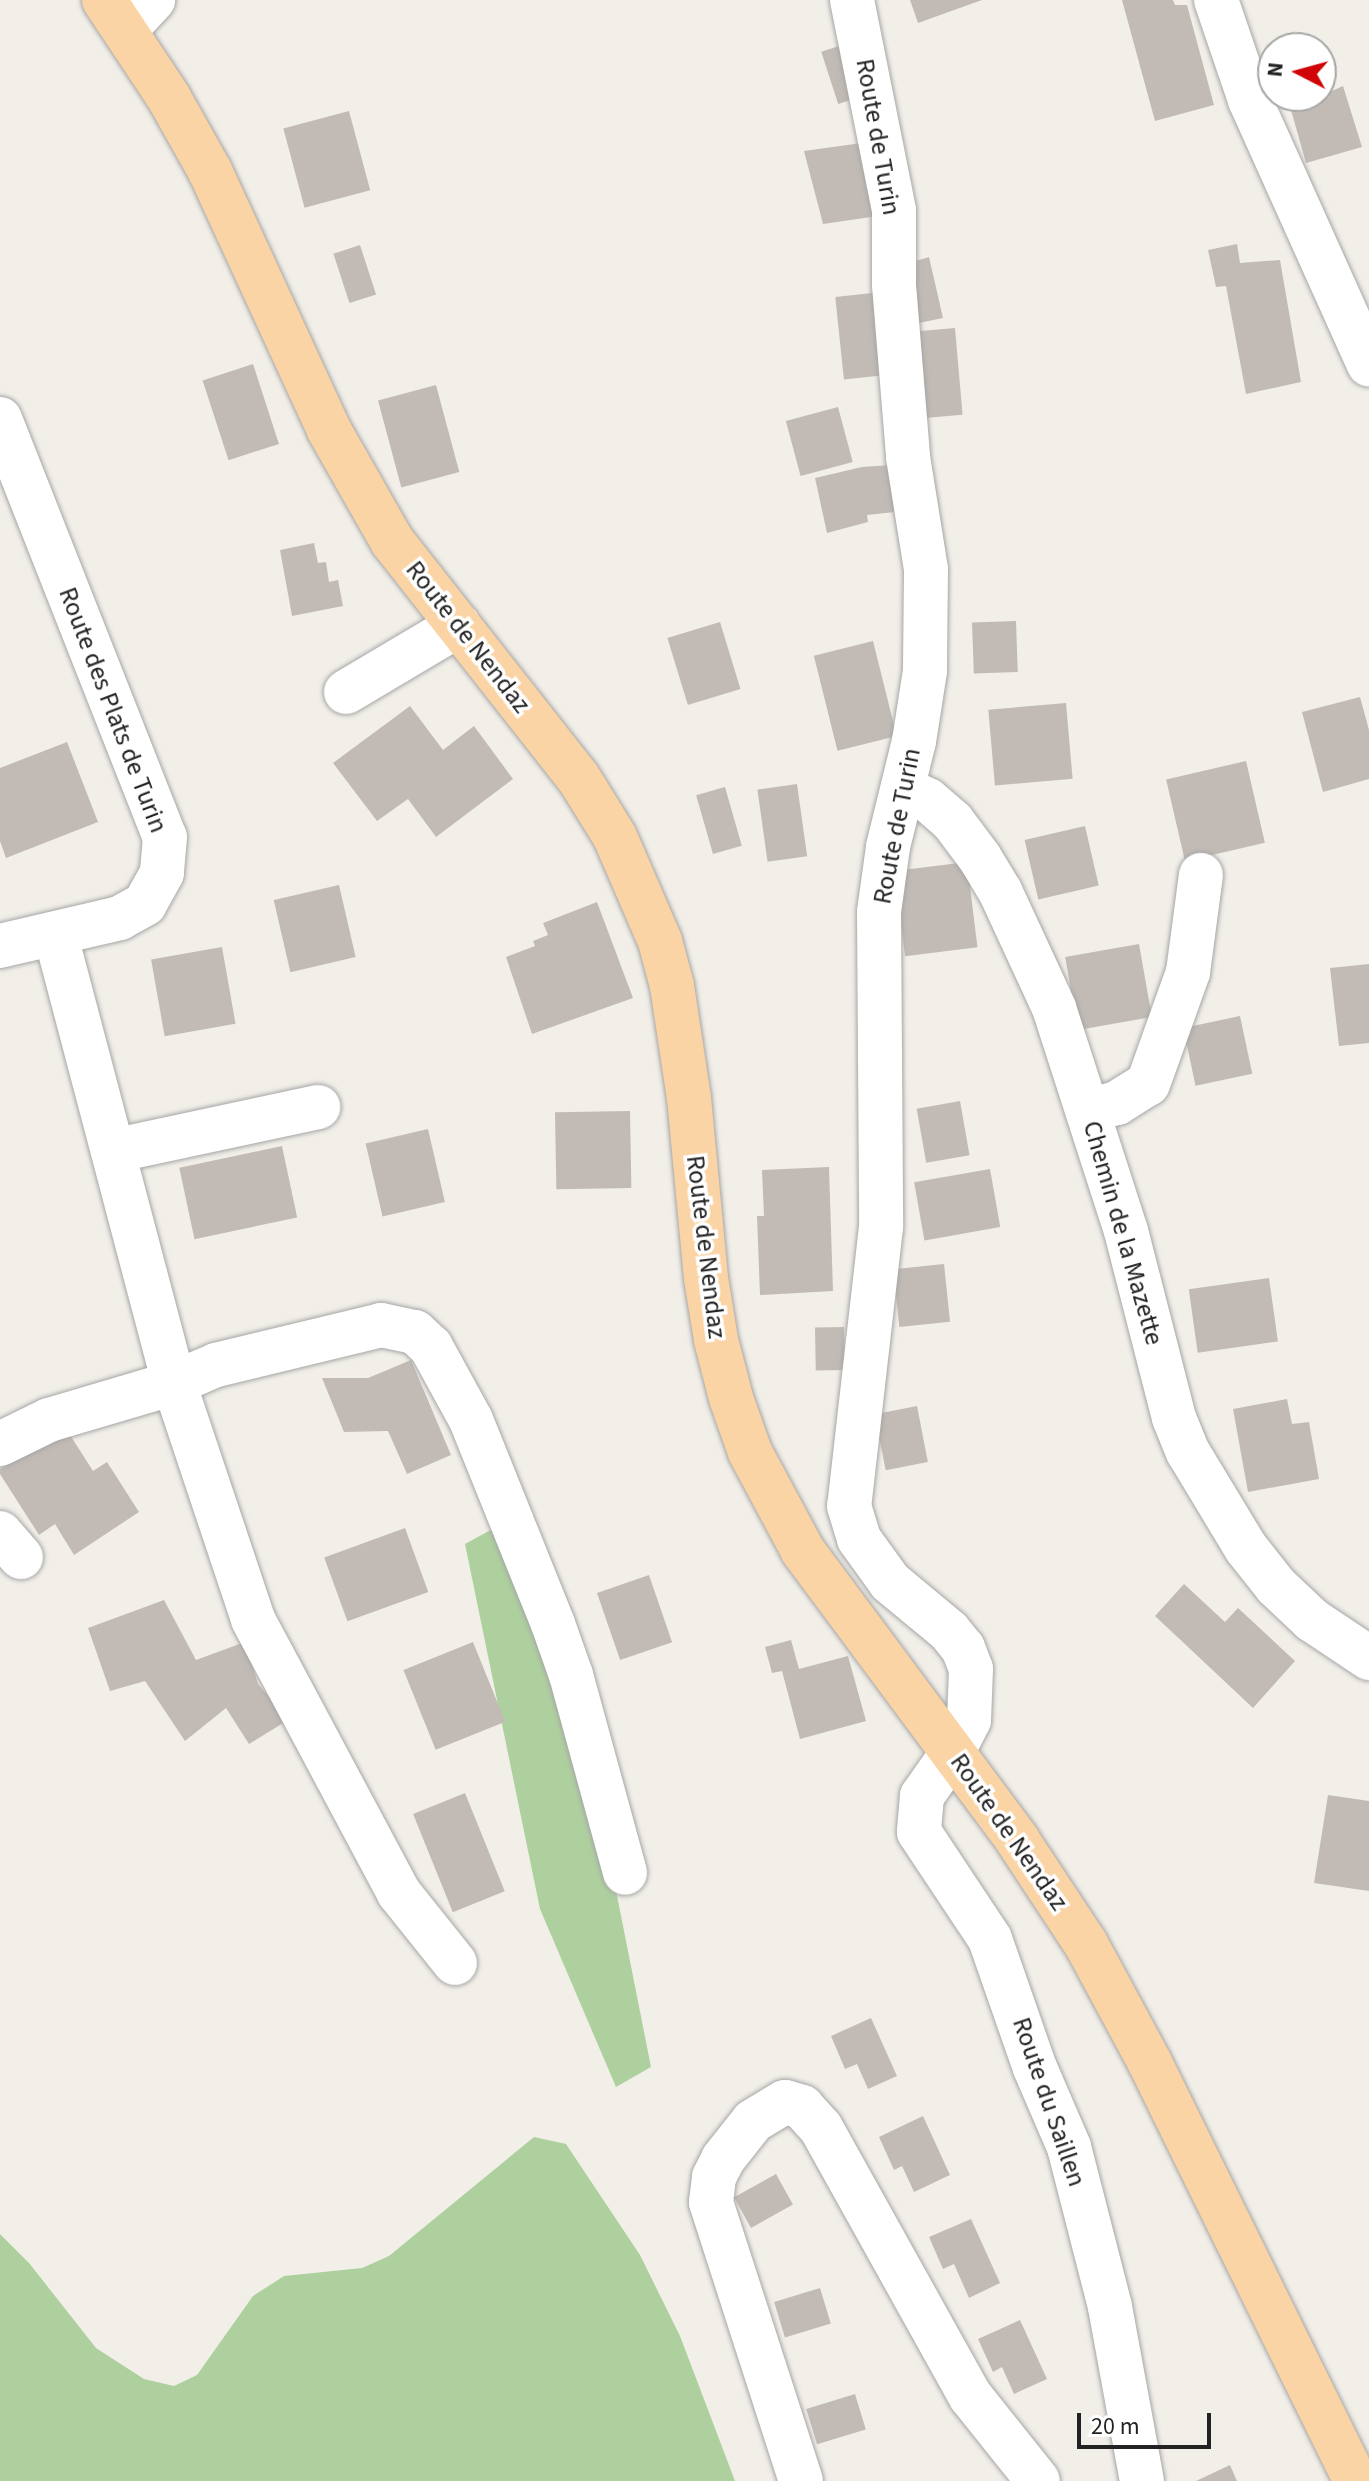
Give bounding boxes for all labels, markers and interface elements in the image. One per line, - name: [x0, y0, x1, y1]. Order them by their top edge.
- north arrow: [1257, 32, 1337, 112]
- street label: Route de Turin: [849, 56, 907, 218]
- text: N: [1258, 61, 1292, 79]
- street label: Route de Nendaz: [399, 555, 537, 719]
- street label: Route des Plats de Turin: [52, 583, 174, 837]
- street label: Route de Turin: [867, 745, 927, 907]
- street label: Chemin de la Mazette: [1076, 1117, 1170, 1349]
- street label: Route de Nendaz: [679, 1154, 733, 1340]
- street label: Route de Nendaz: [943, 1748, 1075, 1916]
- street label: Route du Saillen: [1005, 2013, 1093, 2191]
- scale bar: [1081, 2397, 1215, 2447]
- text: 20 m: [1091, 2409, 1140, 2444]

